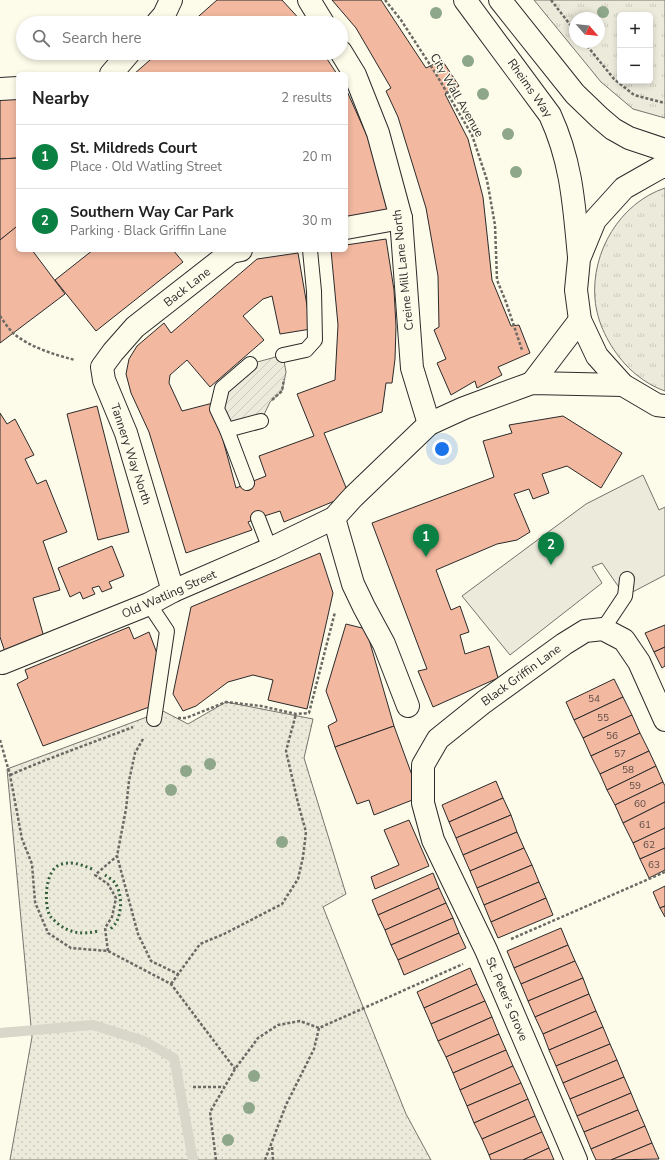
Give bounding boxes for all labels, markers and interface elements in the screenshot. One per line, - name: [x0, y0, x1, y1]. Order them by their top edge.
- north arrow: [569, 12, 605, 48]
- map controls: [617, 12, 653, 84]
- button: +: [617, 12, 653, 48]
- search box: [16, 16, 348, 60]
- icon: search: [30, 27, 52, 49]
- text: Search here: [62, 28, 142, 48]
- button: −: [617, 48, 653, 84]
- street label: City Wall Avenue: [426, 50, 488, 140]
- street label: Rheims Way: [504, 56, 557, 121]
- text: Nearby: [32, 87, 89, 110]
- text: 2 results: [281, 89, 332, 107]
- text: St. Mildreds Court: [70, 138, 197, 158]
- text: 1: [41, 148, 49, 166]
- text: 20 m: [302, 148, 332, 166]
- text: Place · Old Watling Street: [70, 158, 222, 176]
- text: Southern Way Car Park: [70, 202, 234, 222]
- street label: Creine Mill Lane North: [389, 209, 417, 331]
- text: 2: [41, 212, 49, 230]
- text: 30 m: [302, 212, 332, 230]
- text: Parking · Black Griffin Lane: [70, 222, 226, 240]
- street label: Back Lane: [160, 264, 214, 310]
- street label: Tannery Way North: [107, 401, 155, 507]
- your location: [432, 439, 452, 459]
- pin: 1: [413, 524, 439, 557]
- pin: 2: [538, 532, 564, 565]
- street label: Old Watling Street: [119, 566, 220, 622]
- street label: Black Griffin Lane: [478, 641, 564, 709]
- house number: 54: [588, 692, 600, 706]
- house number: 55: [597, 711, 609, 725]
- house number: 56: [606, 729, 618, 743]
- house number: 57: [614, 747, 626, 761]
- house number: 58: [622, 763, 634, 777]
- house number: 59: [629, 779, 641, 793]
- house number: 60: [634, 797, 646, 811]
- house number: 61: [639, 818, 651, 832]
- house number: 62: [643, 838, 655, 852]
- house number: 63: [648, 858, 660, 872]
- street label: St. Peter's Grove: [482, 955, 532, 1043]

